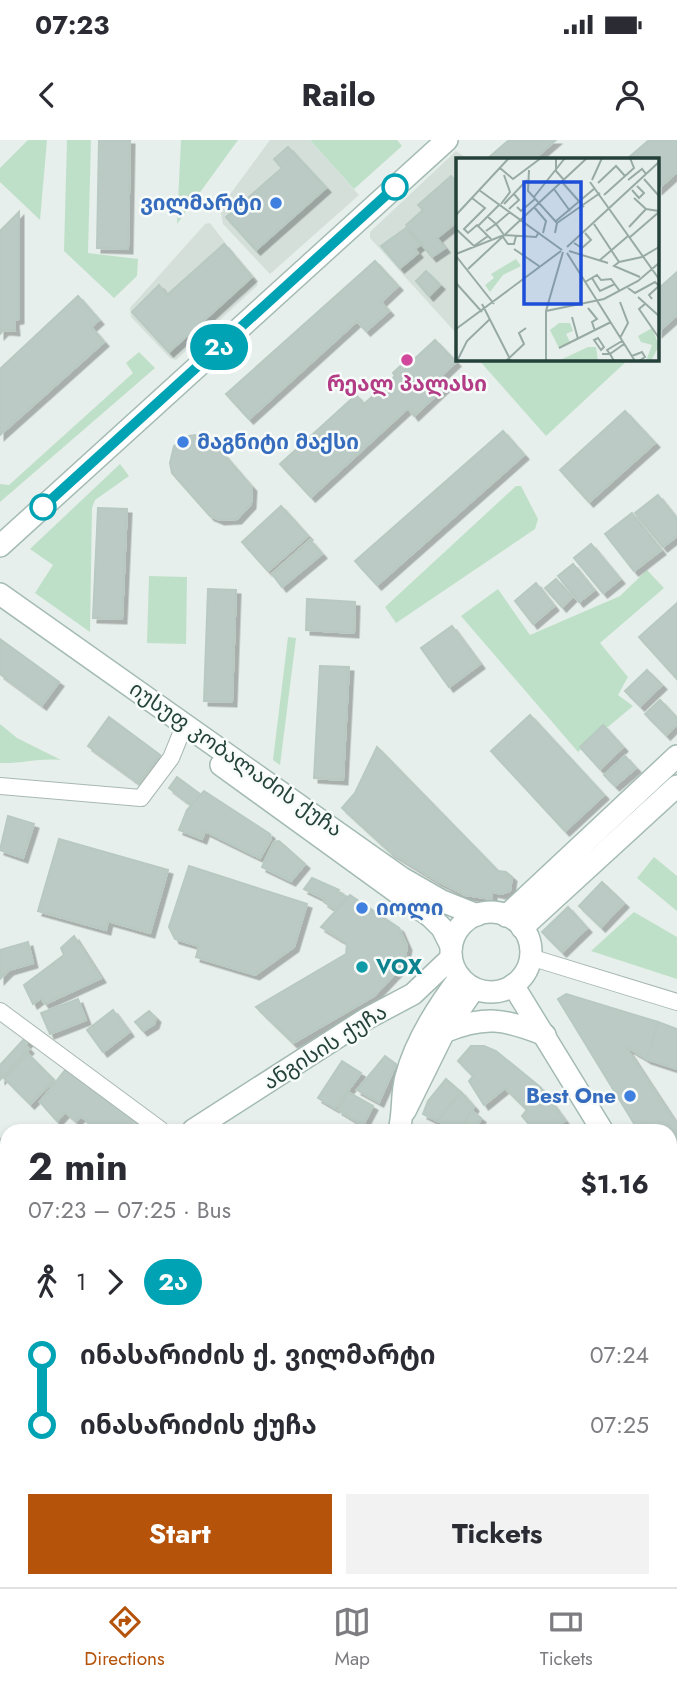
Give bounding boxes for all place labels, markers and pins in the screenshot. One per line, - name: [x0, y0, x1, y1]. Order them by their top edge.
- unlabelled marker: [382, 174, 408, 200]
- place label: ვილმარტი: [140, 188, 262, 218]
- marker: ვილმარტი: [268, 195, 284, 211]
- marker: რეალ პალასი: [399, 352, 415, 368]
- place label: რეალ პალასი: [327, 369, 487, 399]
- place label: მაგნიტი მაქსი: [197, 427, 359, 457]
- marker: მაგნიტი მაქსი: [175, 434, 191, 450]
- unlabelled marker: [30, 494, 56, 520]
- place label: იოლი: [376, 893, 444, 923]
- marker: იოლი: [354, 900, 370, 916]
- place label: VOX: [375, 952, 423, 982]
- marker: VOX: [354, 959, 370, 975]
- place label: Best One: [526, 1081, 616, 1111]
- marker: Best One: [622, 1088, 638, 1104]

